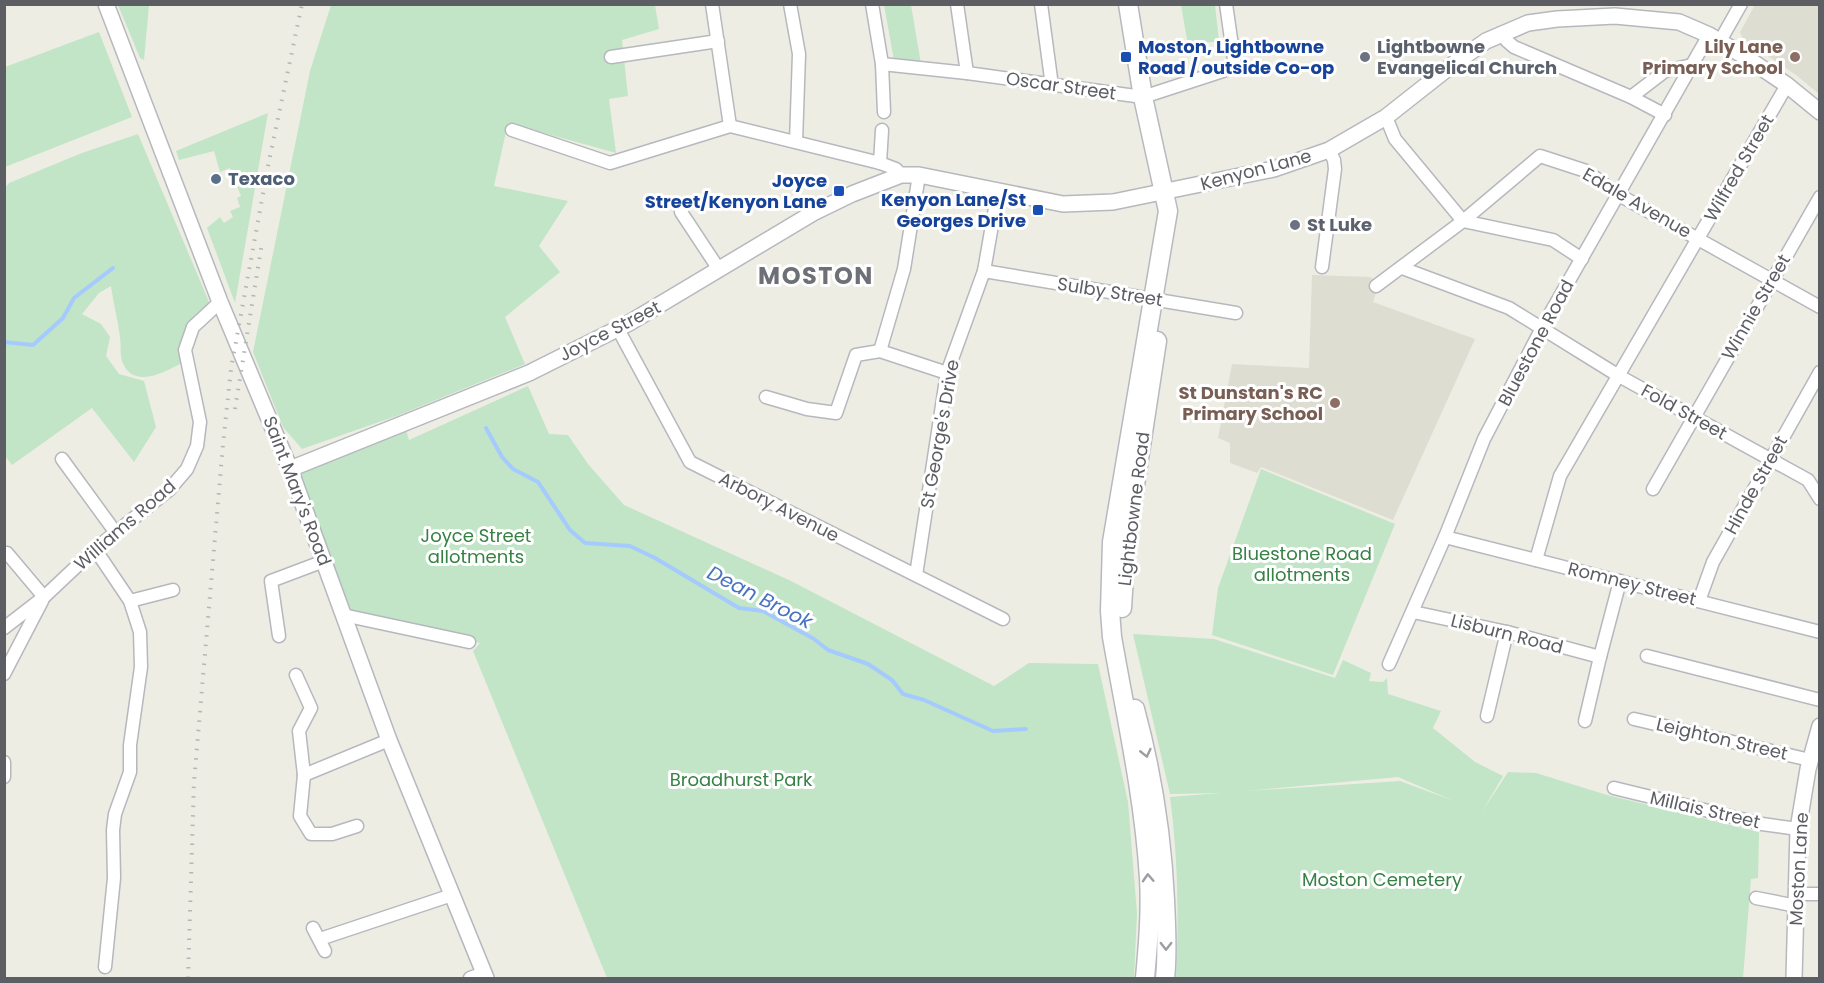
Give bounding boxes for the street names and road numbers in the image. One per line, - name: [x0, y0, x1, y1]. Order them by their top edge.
- street label: Oscar Street: [1004, 65, 1118, 106]
- street label: Wilfred Street: [1698, 110, 1779, 226]
- street label: Kenyon Lane: [1198, 143, 1314, 196]
- street label: Edale Avenue: [1578, 161, 1696, 244]
- street label: Winnie Street: [1715, 249, 1796, 364]
- street label: Sulby Street: [1056, 271, 1165, 312]
- street label: Bluestone Road: [1492, 275, 1579, 410]
- street label: Joyce Street: [555, 294, 665, 367]
- street label: St George's Drive: [914, 357, 965, 510]
- street label: Fold Street: [1637, 378, 1732, 445]
- street label: Saint Mary's Road: [257, 412, 338, 569]
- street label: Lightbowne Road: [1112, 430, 1155, 587]
- street label: Hinde Street: [1718, 431, 1793, 539]
- street label: Arbory Avenue: [715, 466, 844, 548]
- street label: Williams Road: [69, 474, 181, 576]
- street label: Romney Street: [1565, 556, 1699, 612]
- street label: Lisburn Road: [1448, 607, 1566, 660]
- street label: Leighton Street: [1654, 711, 1790, 766]
- street label: Millais Street: [1648, 785, 1763, 834]
- street label: Moston Lane: [1783, 812, 1814, 926]

